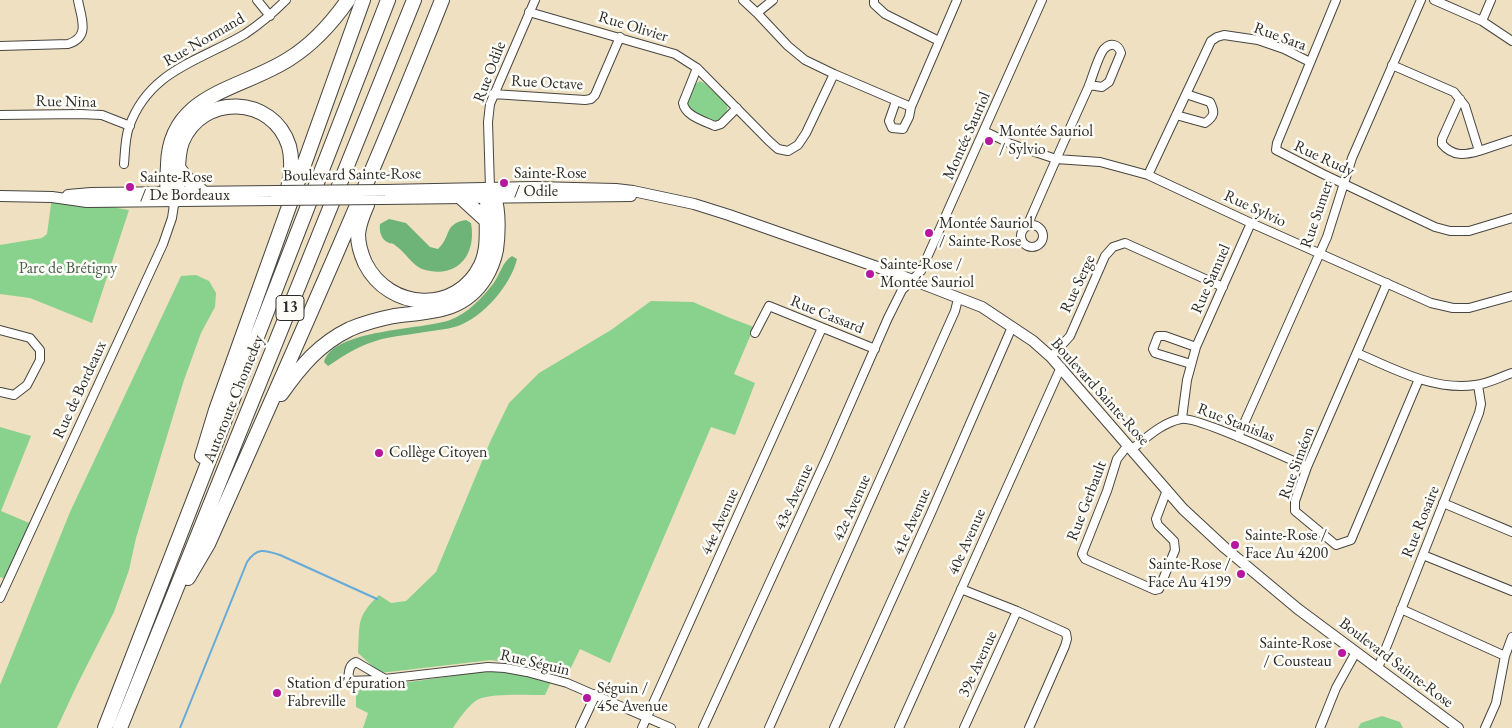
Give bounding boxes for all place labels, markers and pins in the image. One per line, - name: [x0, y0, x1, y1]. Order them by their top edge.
- place label: Montée Sauriol / Sylvio: [999, 122, 1093, 160]
- marker: Montée Sauriol / Sylvio: [983, 135, 995, 147]
- place label: Sainte-Rose / Odile: [514, 164, 587, 202]
- place label: Sainte-Rose / De Bordeaux: [140, 168, 230, 206]
- marker: Sainte-Rose / Odile: [498, 177, 510, 189]
- marker: Sainte-Rose / De Bordeaux: [124, 181, 136, 193]
- place label: Montée Sauriol / Sainte-Rose: [939, 214, 1033, 252]
- marker: Montée Sauriol / Sainte-Rose: [923, 227, 935, 239]
- place label: Sainte-Rose / Montée Sauriol: [880, 255, 974, 293]
- marker: Sainte-Rose / Montée Sauriol: [864, 268, 876, 280]
- place label: Collège Citoyen: [389, 443, 487, 463]
- marker: Collège Citoyen: [373, 447, 385, 459]
- place label: Sainte-Rose / Face Au 4200: [1245, 526, 1328, 564]
- marker: Sainte-Rose / Face Au 4200: [1229, 539, 1241, 551]
- place label: Sainte-Rose / Face Au 4199: [1148, 555, 1231, 593]
- marker: Sainte-Rose / Face Au 4199: [1235, 568, 1247, 580]
- place label: Sainte-Rose / Cousteau: [1259, 634, 1332, 672]
- marker: Sainte-Rose / Cousteau: [1336, 647, 1348, 659]
- place label: Station d'épuration Fabreville: [287, 674, 406, 712]
- place label: Séguin / 45e Avenue: [597, 679, 668, 717]
- marker: Station d'épuration Fabreville: [271, 687, 283, 699]
- marker: Séguin / 45e Avenue: [581, 692, 593, 704]

